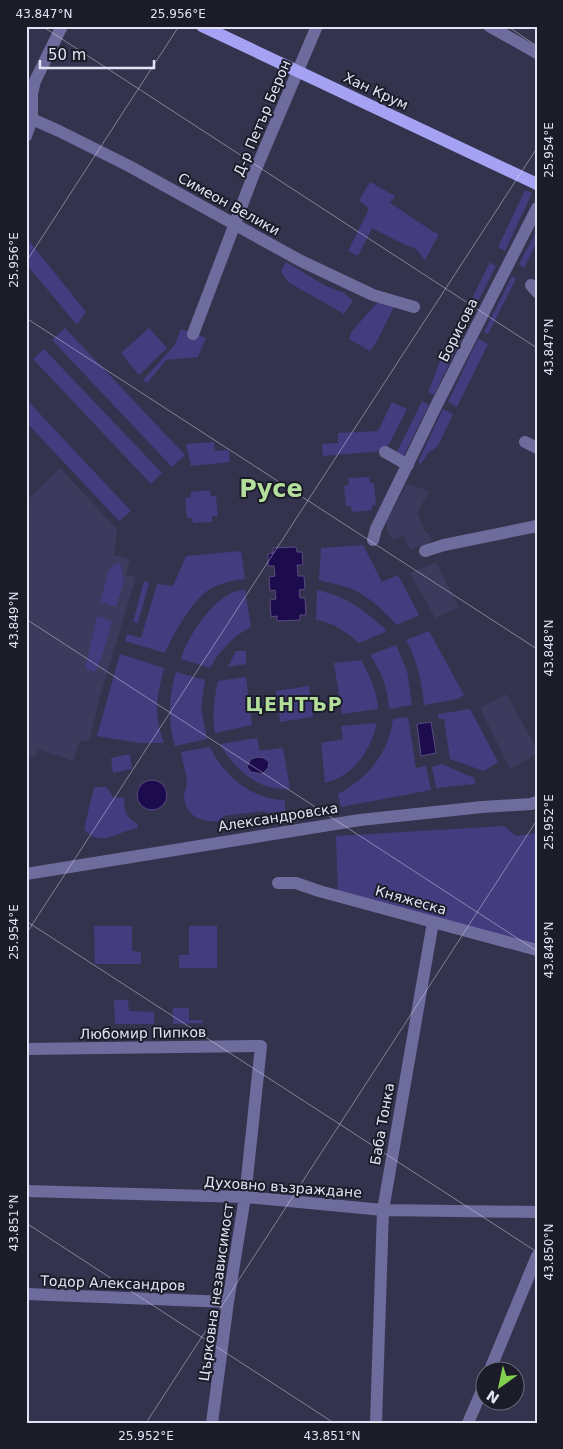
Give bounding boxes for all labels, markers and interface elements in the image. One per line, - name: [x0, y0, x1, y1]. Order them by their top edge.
- text: 43.847°N: [16, 7, 72, 21]
- text: 25.956°E: [150, 7, 206, 21]
- scale bar: [40, 38, 154, 70]
- text: 50 m: [48, 46, 86, 64]
- street label: Д-р Петър Берон: [230, 57, 294, 179]
- street label: Хан Крум: [341, 69, 411, 113]
- text: 25.954°E: [542, 122, 556, 178]
- street label: Симеон Велики: [175, 169, 283, 239]
- text: 25.956°E: [7, 232, 21, 288]
- street label: Борисова: [435, 296, 481, 364]
- text: 43.847°N: [542, 319, 556, 375]
- district label: Русе: [239, 475, 303, 503]
- text: 43.849°N: [7, 592, 21, 648]
- text: 43.848°N: [542, 620, 556, 676]
- district label: ЦЕНТЪР: [245, 693, 343, 715]
- text: 25.952°E: [542, 794, 556, 850]
- street label: Александровска: [217, 800, 339, 834]
- street label: Княжеска: [373, 882, 449, 918]
- text: 25.954°E: [7, 904, 21, 960]
- text: 43.849°N: [542, 922, 556, 978]
- street label: Любомир Пипков: [80, 1024, 206, 1042]
- street label: Баба Тонка: [367, 1082, 397, 1166]
- street label: Духовно възраждане: [204, 1174, 362, 1200]
- text: 43.851°N: [7, 1195, 21, 1251]
- street label: Църковна независимост: [196, 1202, 236, 1382]
- text: 43.850°N: [542, 1224, 556, 1280]
- street label: Тодор Александров: [39, 1272, 186, 1294]
- north arrow: [476, 1362, 526, 1412]
- text: N: [484, 1387, 502, 1407]
- text: 25.952°E: [118, 1429, 174, 1443]
- text: 43.851°N: [304, 1429, 360, 1443]

